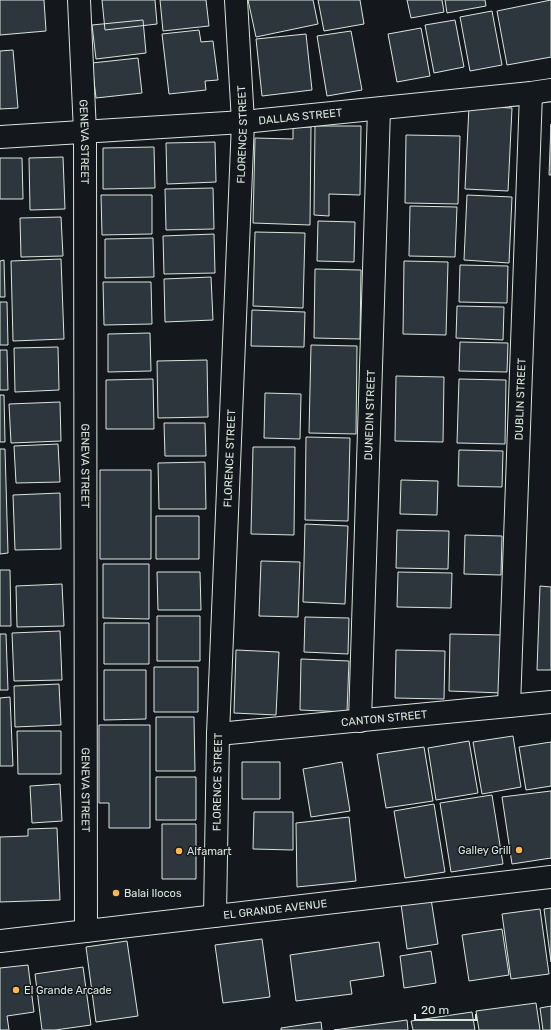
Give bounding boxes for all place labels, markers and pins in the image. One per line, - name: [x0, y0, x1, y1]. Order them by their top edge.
- place label: Galley Grill: [458, 844, 511, 857]
- place label: Alfamart: [187, 845, 232, 858]
- marker: Galley Grill: [514, 845, 524, 855]
- marker: Alfamart: [174, 846, 184, 856]
- place label: Balai Ilocos: [124, 887, 182, 900]
- marker: Balai Ilocos: [111, 888, 121, 898]
- place label: El Grande Arcade: [24, 984, 112, 997]
- marker: El Grande Arcade: [11, 985, 21, 995]

